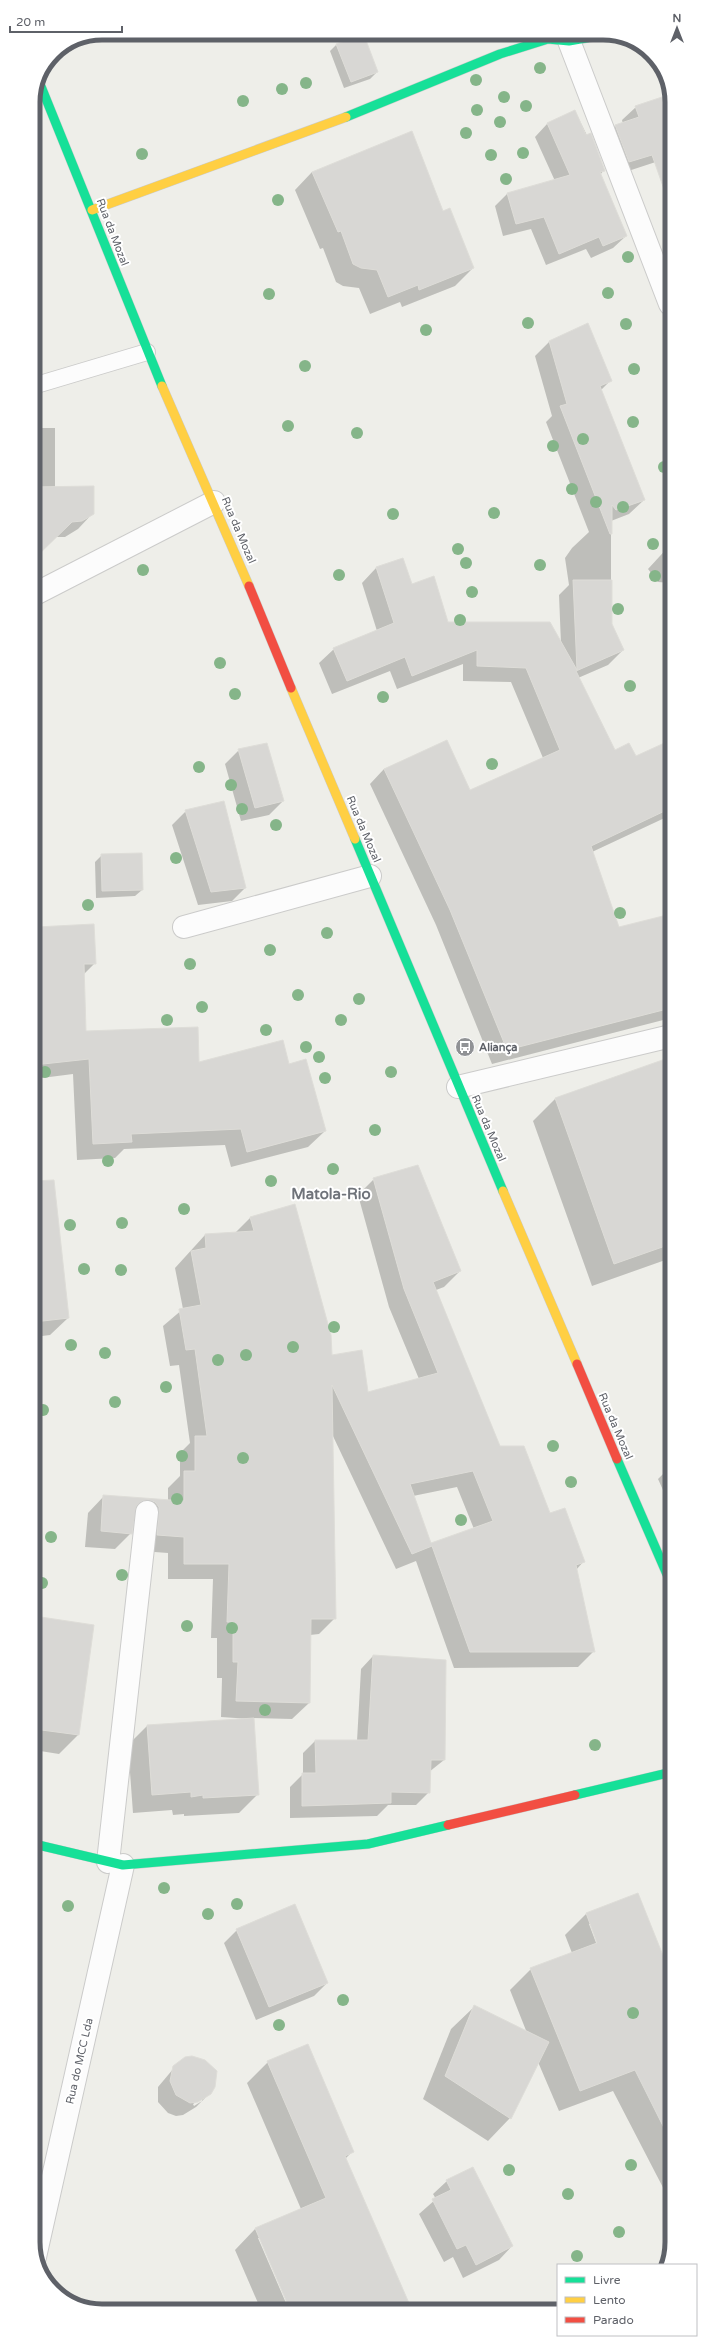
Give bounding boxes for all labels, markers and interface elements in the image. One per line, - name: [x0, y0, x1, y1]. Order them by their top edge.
- scale bar: [10, 8, 122, 34]
- north arrow: [657, 8, 697, 48]
- text: N: [673, 12, 681, 25]
- text: 20 m: [16, 15, 45, 29]
- street label: Rua da Mozal: [94, 197, 131, 268]
- street label: Rua da Mozal: [219, 495, 258, 565]
- street label: Rua da Mozal: [344, 794, 383, 864]
- bus stop icon: Aliança: [454, 1036, 476, 1058]
- place label: Aliança: [479, 1041, 518, 1055]
- street label: Rua da Mozal: [469, 1093, 508, 1163]
- district label: Matola-Rio: [291, 1185, 371, 1203]
- street label: Rua da Mozal: [596, 1391, 635, 1461]
- street label: Rua do MCC Lda: [63, 2017, 96, 2105]
- legend: [557, 2264, 697, 2336]
- text: Livre: [593, 2273, 621, 2287]
- text: Lento: [593, 2293, 626, 2307]
- text: Parado: [593, 2313, 634, 2327]

